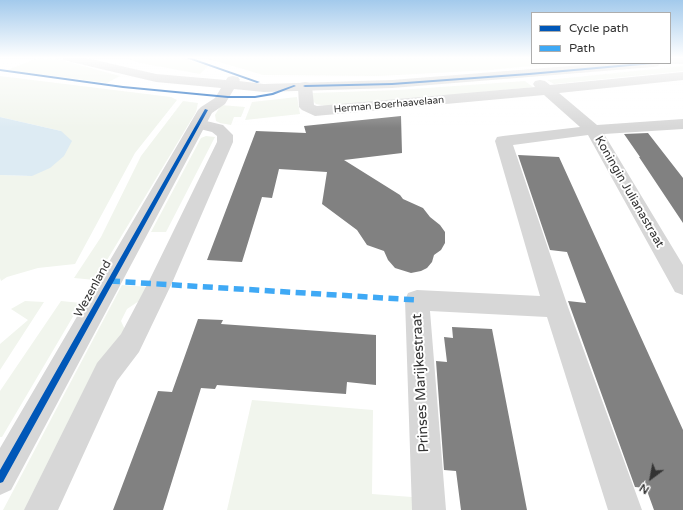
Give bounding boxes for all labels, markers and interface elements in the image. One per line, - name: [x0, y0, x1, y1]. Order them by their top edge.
- legend: [531, 12, 671, 64]
- text: Cycle path: [569, 21, 628, 35]
- text: Path: [569, 41, 595, 55]
- street label: Herman Boerhaavelaan: [333, 94, 445, 116]
- street label: Koningin Julianastraat: [591, 134, 667, 250]
- street label: Wezenland: [71, 258, 115, 320]
- street label: Prinses Marijkestraat: [409, 313, 433, 453]
- north arrow: [631, 458, 671, 498]
- text: N: [637, 481, 652, 496]

